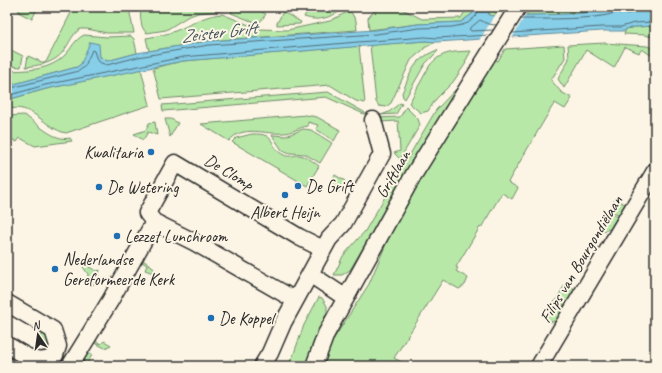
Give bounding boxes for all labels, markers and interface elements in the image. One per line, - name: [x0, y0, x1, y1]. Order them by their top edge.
- water label: Zeister Grift: [180, 16, 261, 48]
- place label: Kwalitaria: [84, 142, 144, 163]
- street label: Griftlaan: [371, 145, 416, 202]
- marker: Kwalitaria: [146, 147, 156, 157]
- street label: De Clomp: [201, 149, 259, 196]
- place label: De Grift: [306, 176, 355, 197]
- place label: De Wetering: [107, 177, 180, 198]
- marker: De Grift: [293, 181, 303, 191]
- marker: De Wetering: [94, 182, 104, 192]
- marker: Albert Heijn: [280, 190, 290, 200]
- street label: Filips van Bourgondiëlaan: [535, 191, 627, 327]
- place label: Albert Heijn: [250, 202, 321, 223]
- place label: Lezzet Lunchroom: [125, 226, 229, 247]
- marker: Lezzet Lunchroom: [112, 231, 122, 241]
- place label: Nederlandse Gereformeerde Kerk: [63, 249, 176, 290]
- marker: Nederlandse Gereformeerde Kerk: [50, 264, 60, 274]
- place label: De Koppel: [219, 308, 277, 329]
- marker: De Koppel: [206, 313, 216, 323]
- north arrow: [18, 315, 58, 355]
- text: N: [31, 317, 43, 333]

